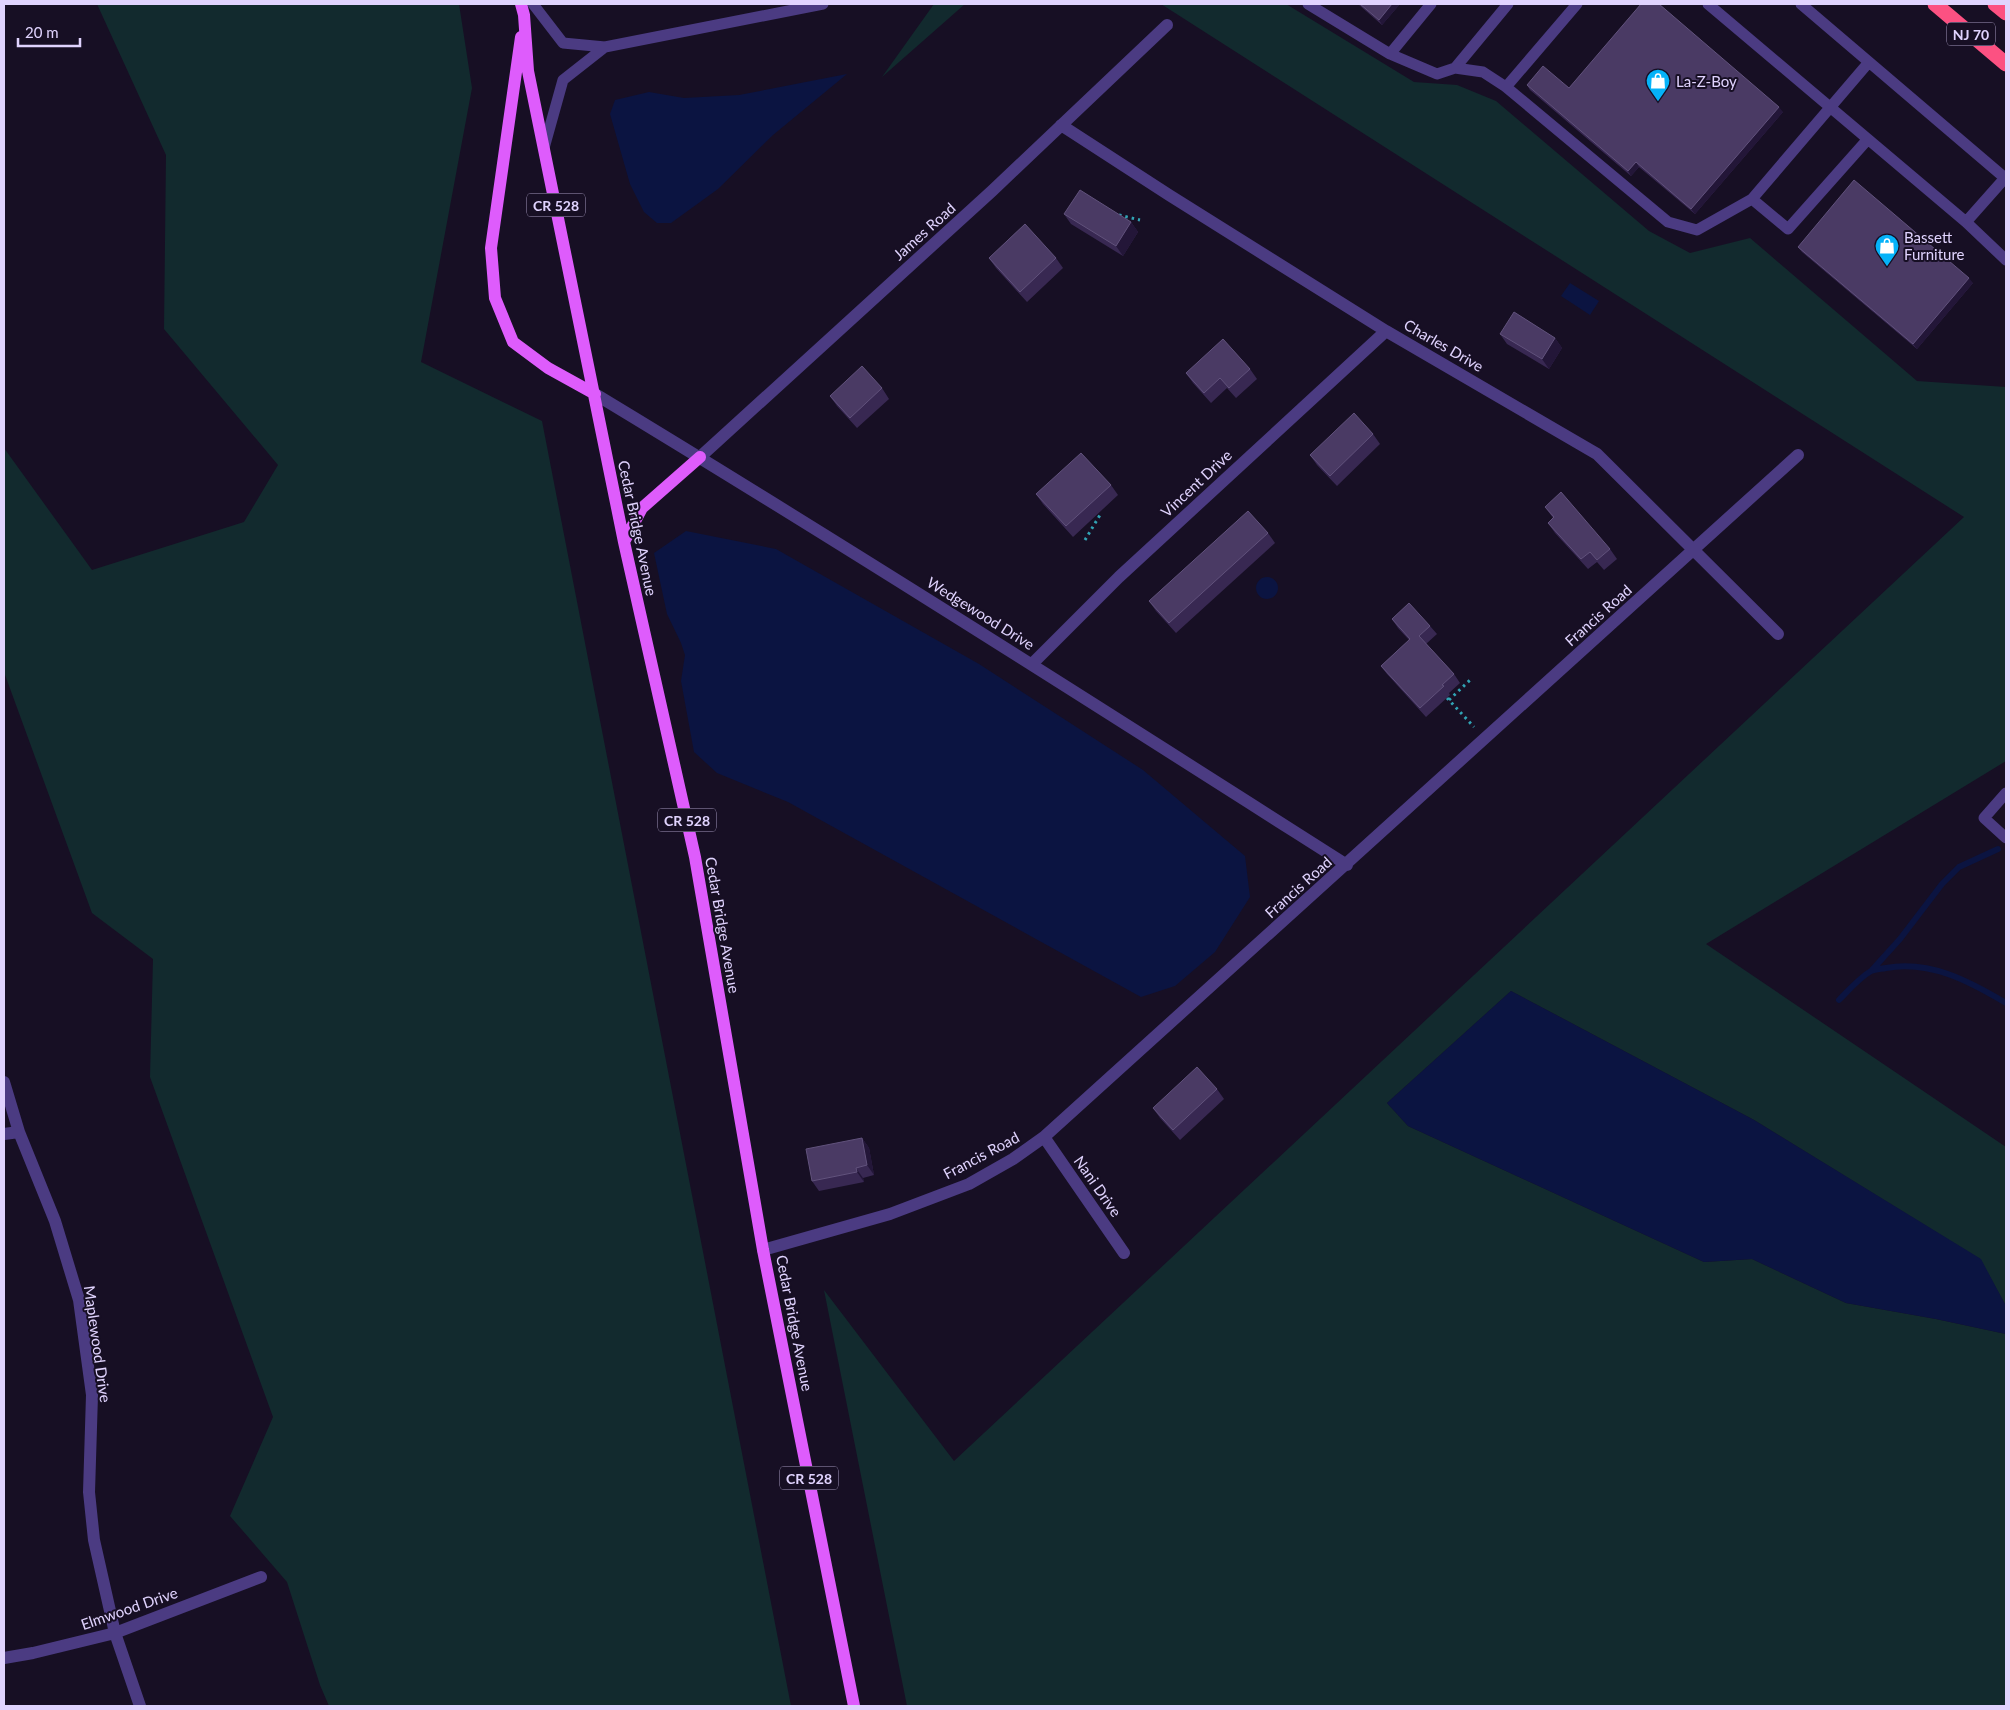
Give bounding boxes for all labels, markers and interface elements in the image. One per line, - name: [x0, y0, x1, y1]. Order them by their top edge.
- scale bar: [18, 15, 80, 47]
- road number: NJ 70: [1947, 22, 1995, 46]
- text: 20 m: [25, 23, 59, 41]
- shop icon: La-Z-Boy: [1645, 68, 1671, 102]
- place label: La-Z-Boy: [1676, 72, 1737, 90]
- road number: CR 528: [527, 194, 585, 216]
- street label: James Road: [889, 198, 959, 264]
- place label: Bassett Furniture: [1904, 228, 1965, 263]
- shop icon: Bassett Furniture: [1874, 233, 1900, 267]
- street label: Charles Drive: [1401, 315, 1487, 375]
- street label: Vincent Drive: [1157, 446, 1235, 520]
- street label: Cedar Bridge Avenue: [615, 459, 661, 598]
- street label: Wedgewood Drive: [924, 573, 1038, 653]
- street label: Francis Road: [1561, 580, 1635, 650]
- road number: CR 528: [658, 808, 716, 832]
- street label: Francis Road: [1261, 852, 1335, 922]
- street label: Cedar Bridge Avenue: [702, 855, 744, 995]
- street label: Francis Road: [940, 1127, 1022, 1183]
- street label: Nani Drive: [1070, 1152, 1126, 1220]
- street label: Cedar Bridge Avenue: [773, 1253, 817, 1393]
- street label: Maplewood Drive: [81, 1284, 115, 1404]
- road number: CR 528: [780, 1466, 838, 1490]
- street label: Elmwood Drive: [78, 1583, 180, 1633]

